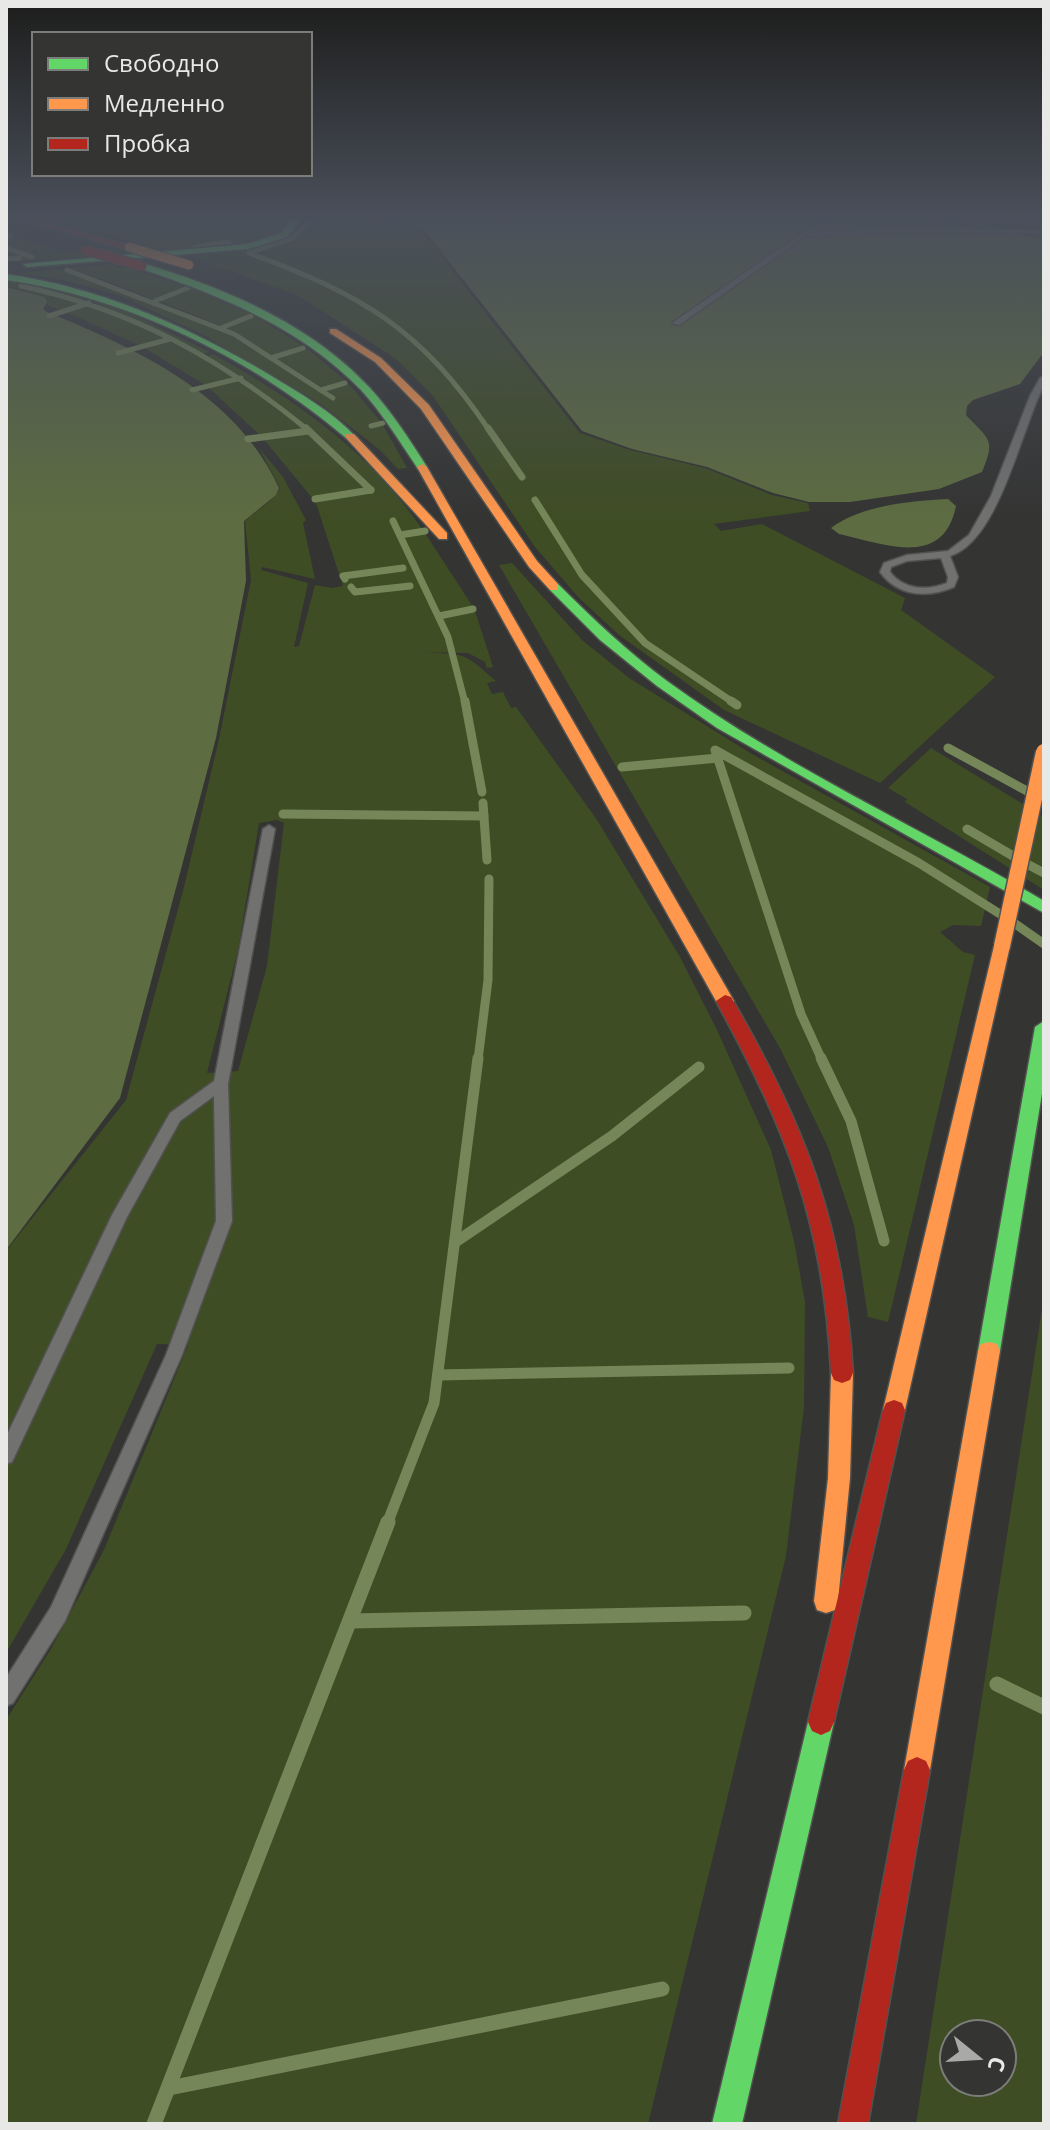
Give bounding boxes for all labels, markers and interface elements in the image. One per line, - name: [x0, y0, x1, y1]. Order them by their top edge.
- legend: [32, 32, 312, 176]
- text: Свободно: [104, 46, 219, 79]
- text: Медленно: [104, 86, 225, 119]
- text: Пробка: [104, 126, 191, 159]
- north arrow: [938, 2018, 1018, 2098]
- text: С: [982, 2053, 1014, 2076]

